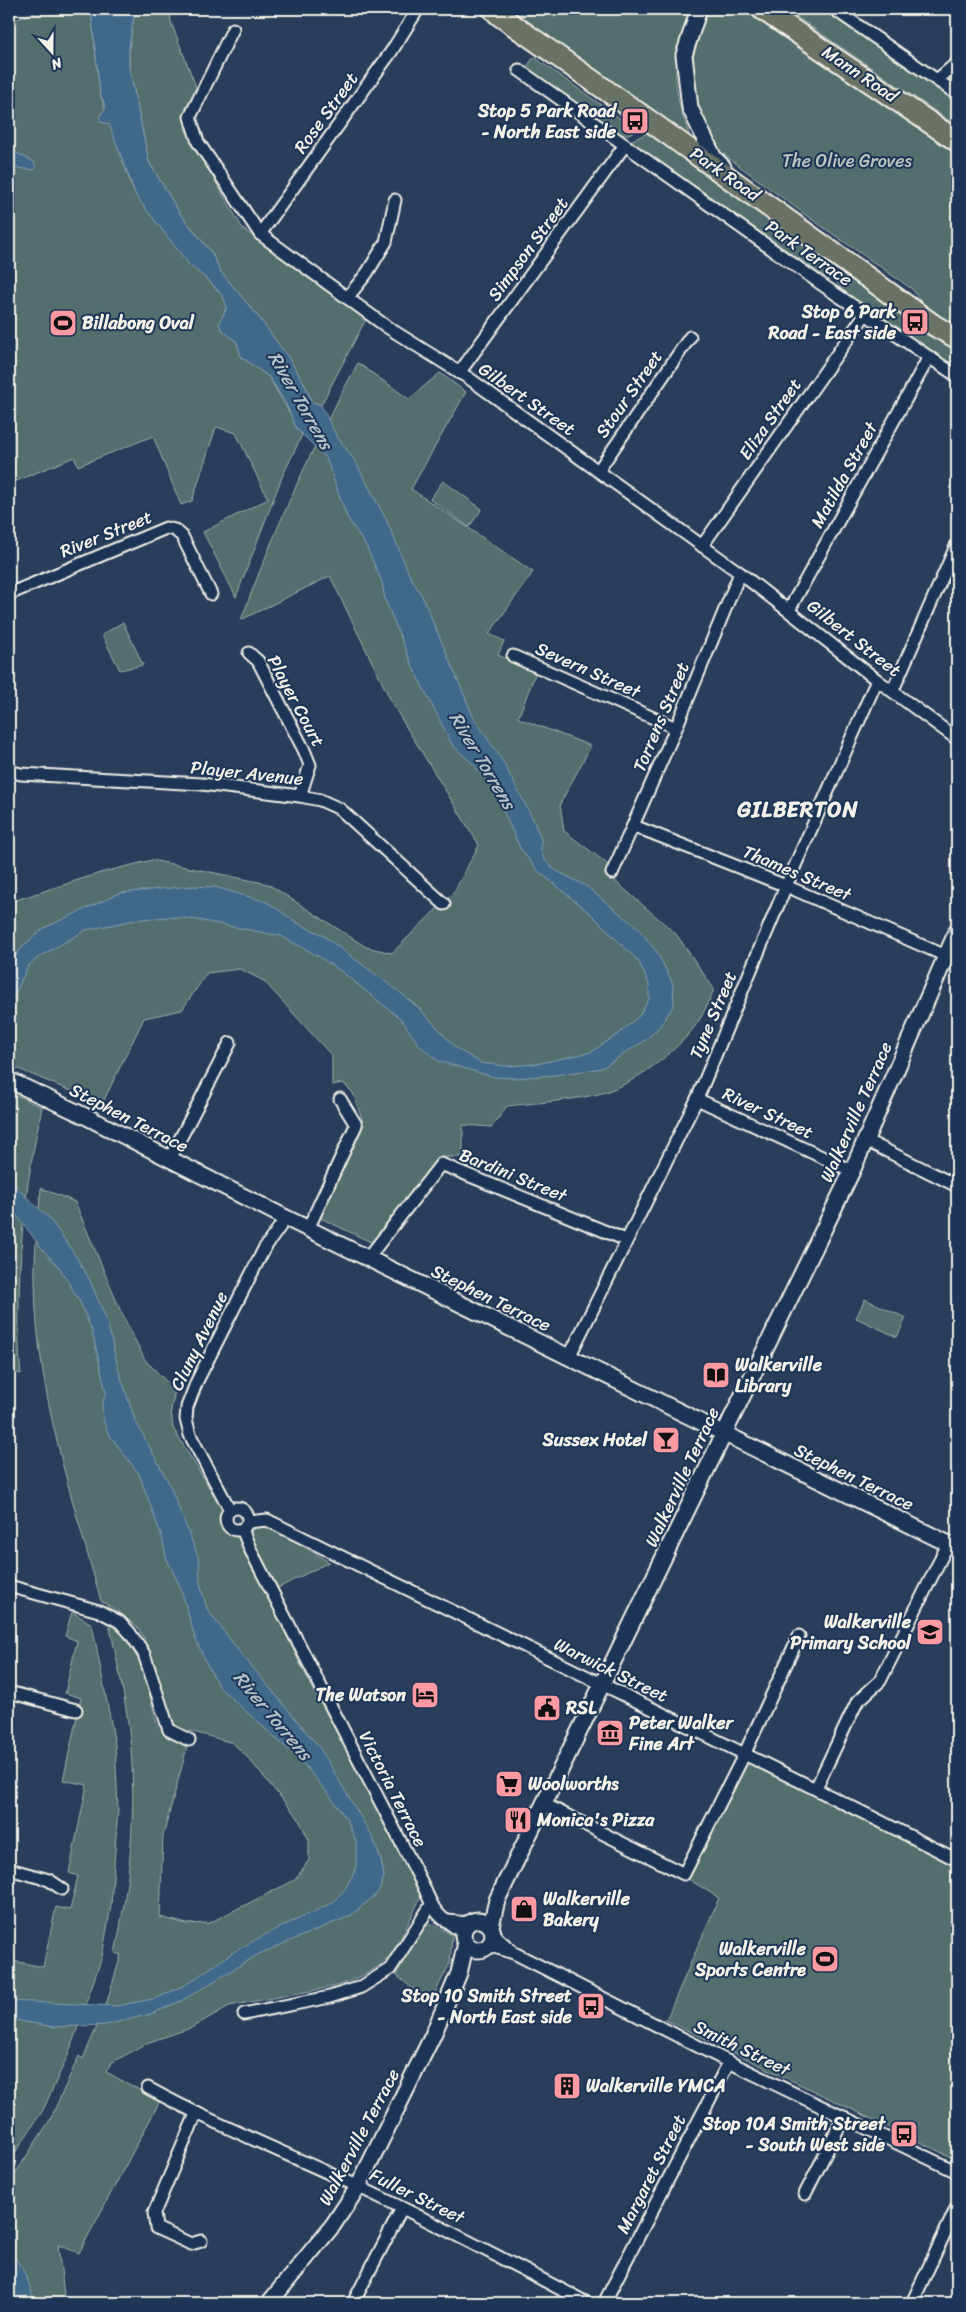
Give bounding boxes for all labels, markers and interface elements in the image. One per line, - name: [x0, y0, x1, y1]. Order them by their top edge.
- north arrow: [28, 28, 78, 78]
- street label: Mann Road: [815, 37, 906, 112]
- text: N: [47, 50, 66, 77]
- street label: Rose Street: [285, 65, 367, 161]
- place label: Stop 5 Park Road - North East side: [477, 95, 618, 148]
- bus stop icon: Stop 5 Park Road - North East side: [620, 106, 650, 136]
- street label: Park Road: [683, 138, 768, 211]
- park label: The Olive Groves: [782, 145, 912, 177]
- street label: Simpson Street: [479, 190, 577, 308]
- street label: Park Terrace: [759, 211, 859, 295]
- place label: Stop 6 Park Road - East side: [767, 296, 897, 349]
- place label: Billabong Oval: [82, 307, 195, 339]
- bus stop icon: Stop 6 Park Road - East side: [900, 307, 930, 337]
- sports icon: Billabong Oval: [48, 308, 78, 338]
- street label: Stour Street: [587, 343, 671, 445]
- water label: River Torrens: [259, 345, 343, 458]
- street label: Gilbert Street: [472, 353, 583, 445]
- street label: Eliza Street: [730, 371, 810, 467]
- street label: Matilda Street: [802, 415, 887, 534]
- street label: River Street: [55, 501, 157, 567]
- street label: Gilbert Street: [800, 591, 908, 685]
- street label: Severn Street: [530, 633, 646, 708]
- street label: Player Court: [258, 649, 334, 753]
- street label: Torrens Street: [623, 657, 699, 777]
- water label: River Torrens: [440, 705, 526, 817]
- street label: Player Avenue: [189, 751, 305, 795]
- district label: GILBERTON: [736, 790, 859, 829]
- street label: Thames Street: [738, 836, 857, 911]
- street label: Tyne Street: [680, 966, 746, 1064]
- street label: Walkerville Terrace: [811, 1036, 901, 1188]
- street label: Stephen Terrace: [64, 1074, 194, 1162]
- street label: River Street: [717, 1078, 819, 1148]
- street label: Bardini Street: [454, 1139, 573, 1211]
- street label: Stephen Terrace: [426, 1255, 556, 1341]
- street label: Cluny Avenue: [161, 1286, 237, 1396]
- place label: Walkerville Library: [735, 1349, 823, 1402]
- library icon: Walkerville Library: [701, 1360, 731, 1390]
- street label: Walkerville Terrace: [635, 1402, 729, 1552]
- place label: Sussex Hotel: [541, 1424, 648, 1456]
- bar icon: Sussex Hotel: [651, 1425, 681, 1455]
- street label: Stephen Terrace: [789, 1434, 919, 1520]
- place label: Walkerville Primary School: [790, 1606, 912, 1659]
- school or university icon: Walkerville Primary School: [915, 1617, 945, 1647]
- street label: Warwick Street: [548, 1628, 674, 1712]
- water label: River Torrens: [225, 1663, 322, 1769]
- place label: The Watson: [316, 1679, 406, 1711]
- hotel icon: The Watson: [410, 1680, 440, 1710]
- place label: RSL: [565, 1692, 597, 1724]
- public building icon: RSL: [532, 1693, 562, 1723]
- place label: Peter Walker Fine Art: [628, 1707, 734, 1760]
- museum icon: Peter Walker Fine Art: [595, 1718, 625, 1748]
- street label: Victoria Terrace: [350, 1725, 436, 1853]
- place label: Woolworths: [528, 1768, 619, 1800]
- supermarket icon: Woolworths: [494, 1769, 524, 1799]
- place label: Monica's Pizza: [536, 1804, 655, 1836]
- restaurant icon: Monica's Pizza: [503, 1805, 533, 1835]
- place label: Walkerville Bakery: [543, 1883, 631, 1936]
- shop icon: Walkerville Bakery: [509, 1894, 539, 1924]
- place label: Walkerville Sports Centre: [694, 1933, 807, 1986]
- sports icon: Walkerville Sports Centre: [810, 1944, 840, 1974]
- place label: Stop 10 Smith Street - North East side: [400, 1980, 573, 2033]
- bus stop icon: Stop 10 Smith Street - North East side: [576, 1991, 606, 2021]
- street label: Smith Street: [688, 2011, 797, 2086]
- street label: Walkerville Terrace: [309, 2063, 409, 2211]
- place label: Walkerville YMCA: [586, 2070, 726, 2102]
- building icon: Walkerville YMCA: [552, 2071, 582, 2101]
- street label: Margaret Street: [607, 2108, 695, 2240]
- place label: Stop 10A Smith Street - South West side: [702, 2108, 887, 2161]
- bus stop icon: Stop 10A Smith Street - South West side: [889, 2119, 919, 2149]
- street label: Fuller Street: [364, 2159, 471, 2233]

